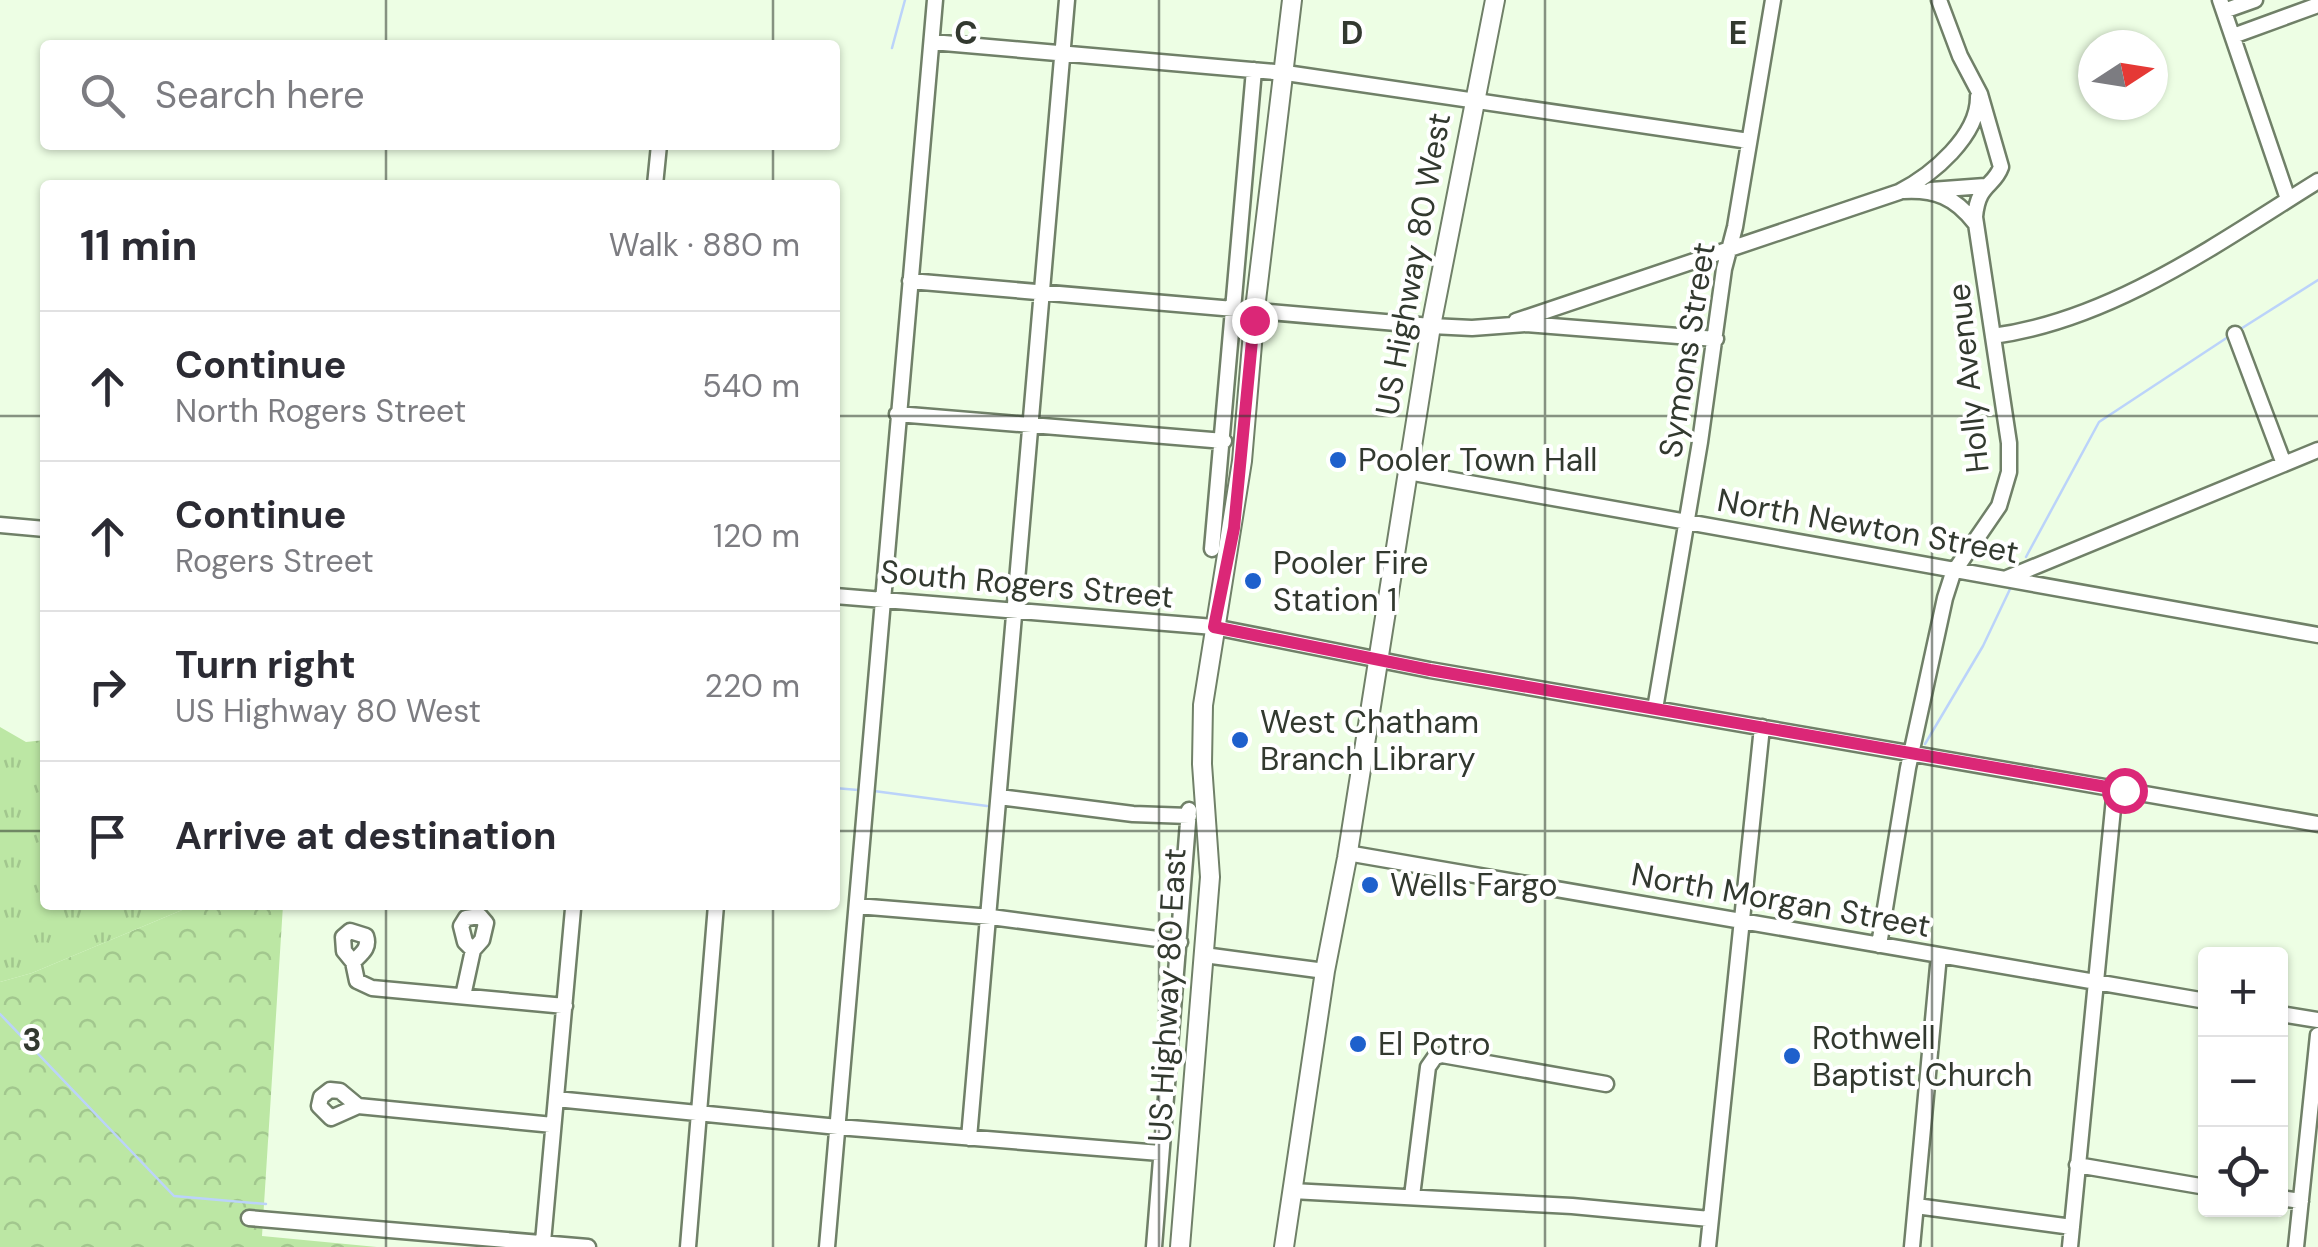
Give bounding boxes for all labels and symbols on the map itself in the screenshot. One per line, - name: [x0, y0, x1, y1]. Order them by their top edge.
- text: C: [954, 12, 978, 54]
- text: D: [1341, 12, 1363, 54]
- text: E: [1729, 12, 1747, 54]
- north arrow: [2078, 30, 2168, 120]
- street label: US Highway 80 West: [1366, 110, 1460, 418]
- street label: Symons Street: [1649, 239, 1725, 461]
- street label: Holly Avenue: [1937, 281, 1999, 475]
- route end: [1232, 298, 1278, 344]
- place label: Pooler Town Hall: [1358, 439, 1597, 481]
- marker: Pooler Town Hall: [1327, 449, 1349, 471]
- street label: North Newton Street: [1714, 479, 2022, 573]
- place label: Pooler Fire Station 1: [1273, 542, 1428, 621]
- street label: South Rogers Street: [879, 550, 1175, 618]
- marker: Pooler Fire Station 1: [1242, 570, 1264, 592]
- place label: West Chatham Branch Library: [1260, 701, 1479, 780]
- marker: West Chatham Branch Library: [1229, 729, 1251, 751]
- route start: [2102, 768, 2148, 814]
- street label: US Highway 80 East: [1138, 847, 1196, 1143]
- street label: North Morgan Street: [1628, 853, 1934, 947]
- place label: Wells Fargo: [1390, 864, 1557, 906]
- marker: Wells Fargo: [1359, 874, 1381, 896]
- place label: Rothwell Baptist Church: [1812, 1017, 2032, 1096]
- text: 3: [22, 1019, 42, 1061]
- place label: El Potro: [1378, 1023, 1490, 1065]
- marker: El Potro: [1347, 1033, 1369, 1055]
- marker: Rothwell Baptist Church: [1781, 1045, 1803, 1067]

